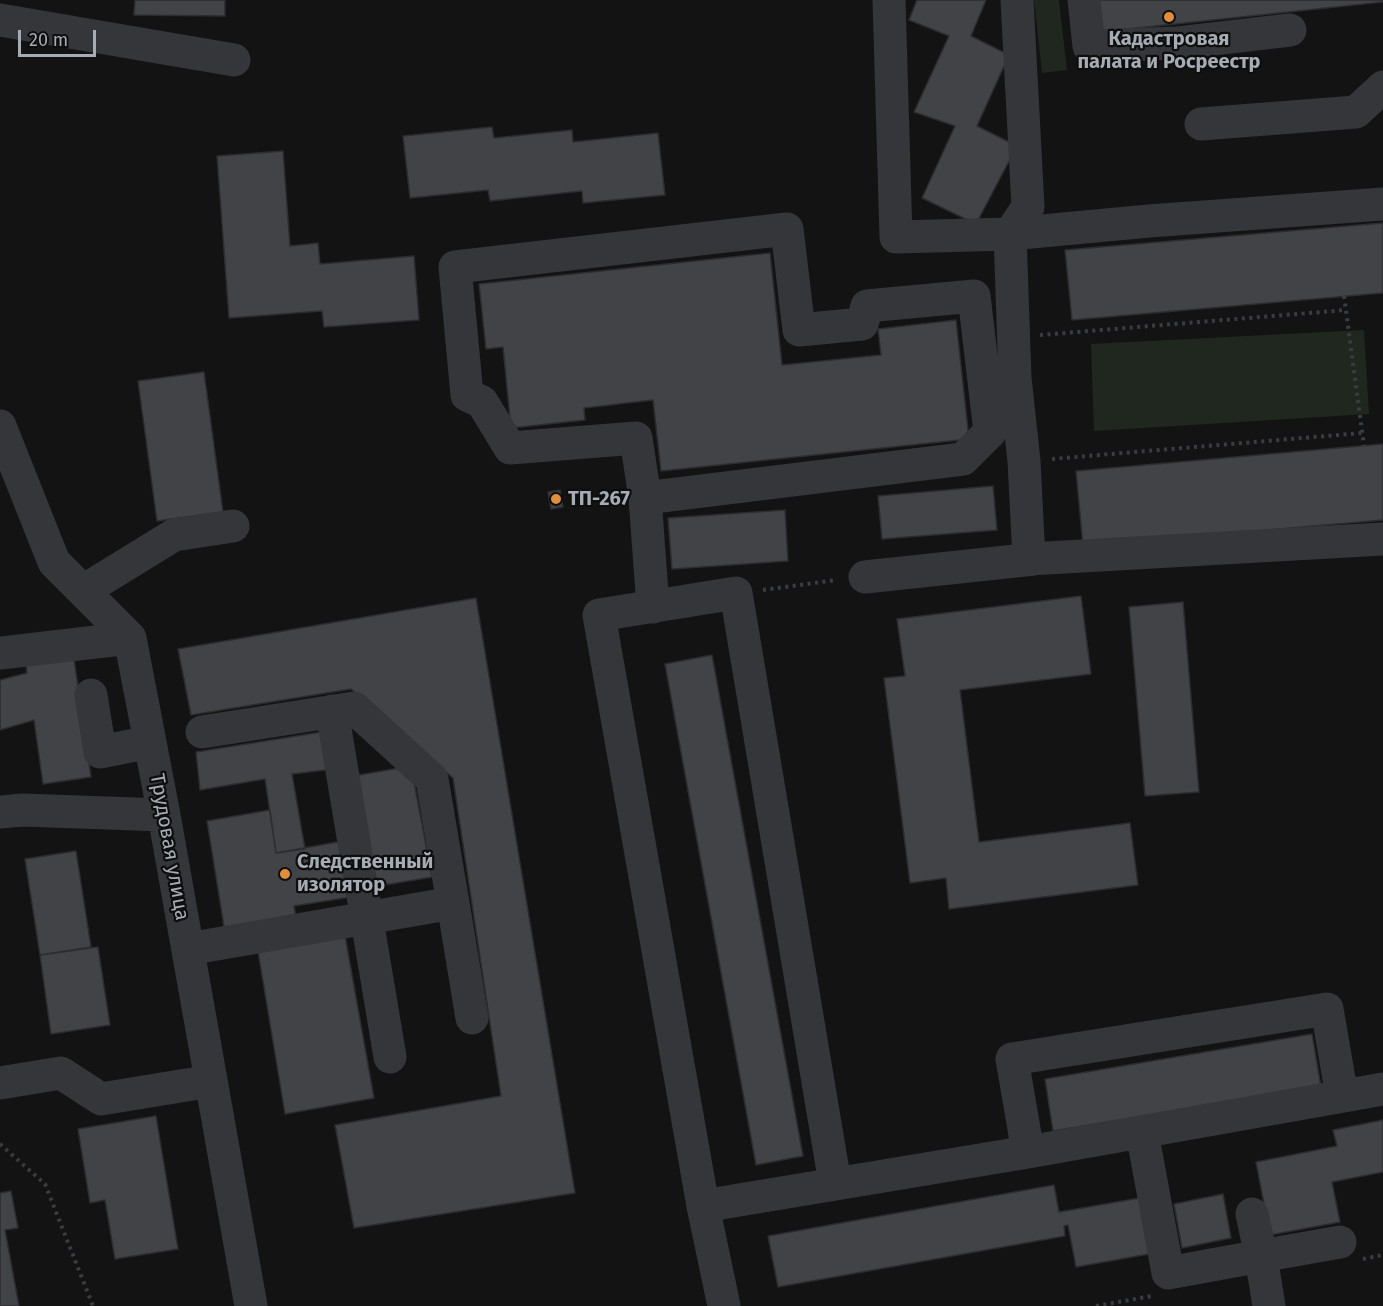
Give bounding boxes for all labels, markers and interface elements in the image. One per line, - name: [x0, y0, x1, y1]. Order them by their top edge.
- marker: Кадастровая палата и Росреестр: [1162, 10, 1176, 24]
- scale bar: [21, 18, 99, 56]
- place label: Кадастровая палата и Росреестр: [1077, 27, 1261, 74]
- text: 20 m: [29, 29, 68, 51]
- place label: ТП-267: [568, 487, 630, 511]
- marker: ТП-267: [549, 492, 563, 506]
- street label: Трудовая улица: [144, 772, 194, 922]
- place label: Следственный изолятор: [297, 850, 433, 897]
- marker: Следственный изолятор: [278, 867, 292, 881]

